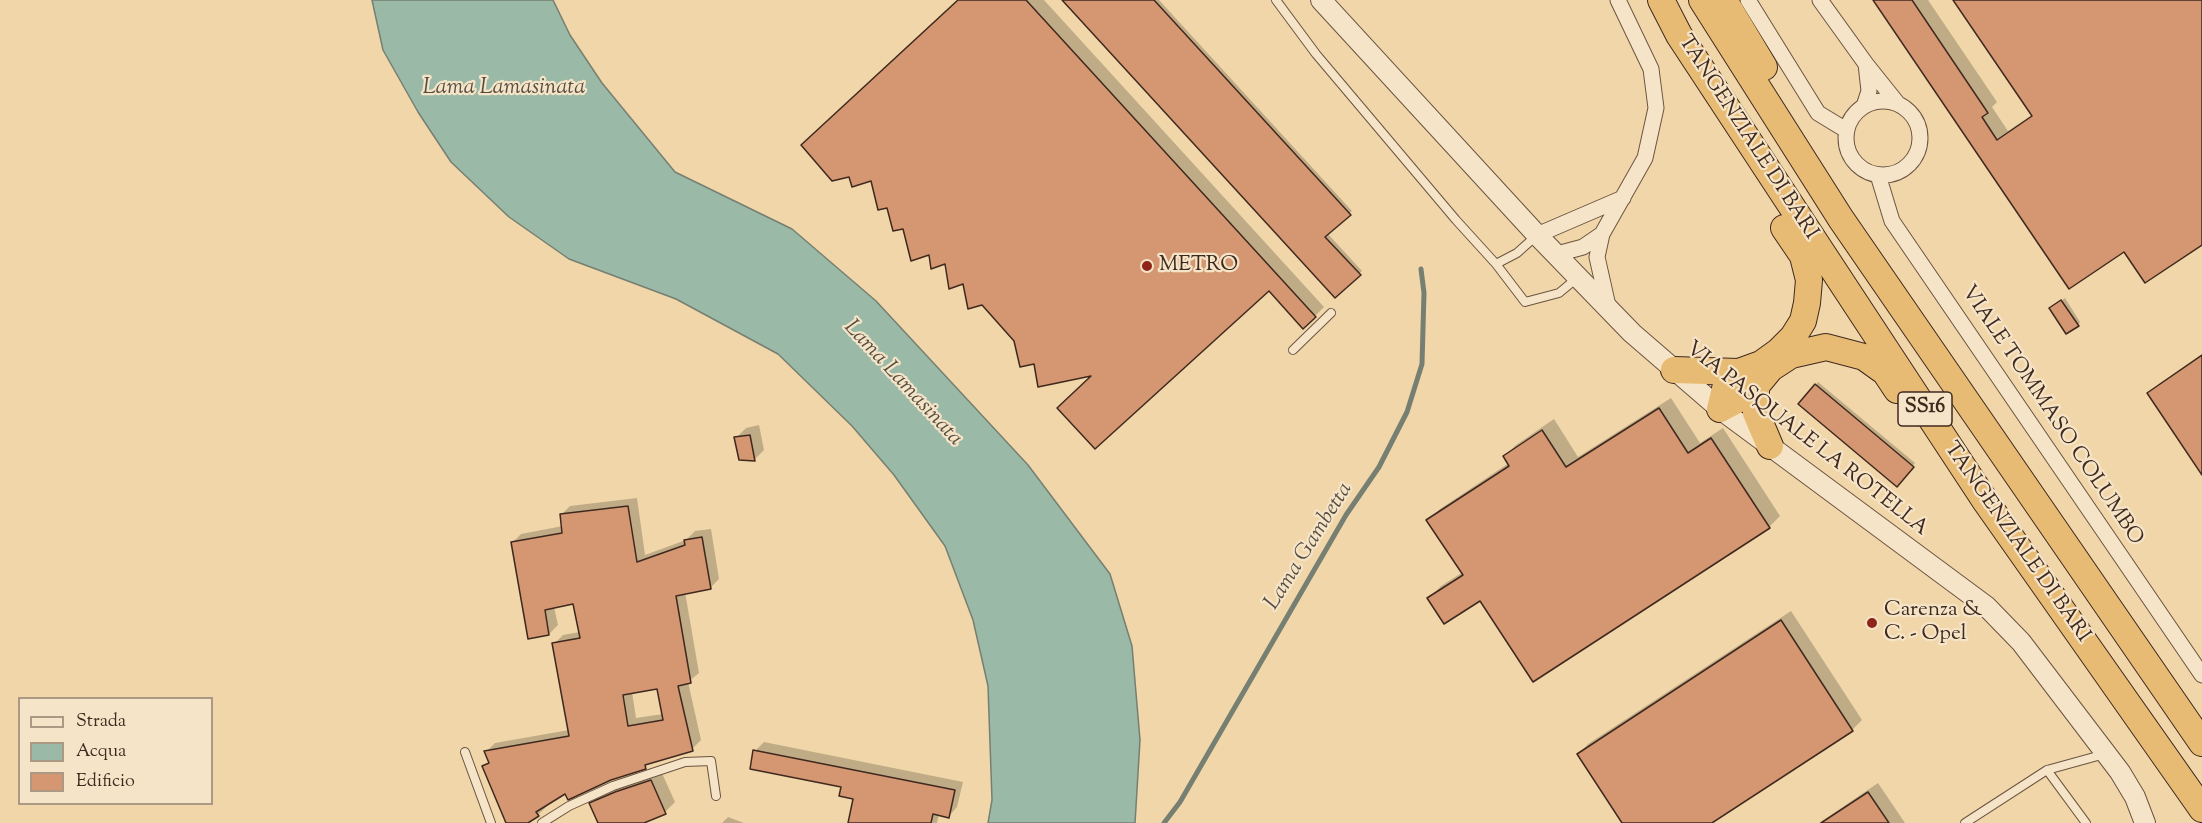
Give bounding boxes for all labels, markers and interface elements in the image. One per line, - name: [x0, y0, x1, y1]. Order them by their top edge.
- street label: TANGENZIALE DI BARI: [1671, 31, 1823, 245]
- water label: Lama Lamasinata: [423, 76, 585, 102]
- place label: METRO: [1159, 253, 1238, 279]
- marker: METRO: [1140, 259, 1154, 273]
- street label: VIALE TOMMASO COLUMBO: [1955, 281, 2147, 551]
- water label: Lama Lamasinata: [837, 315, 967, 453]
- street label: VIA PASQUALE LA ROTELLA: [1680, 337, 1932, 543]
- road number: SS16: [1898, 392, 1952, 426]
- street label: TANGENZIALE DI BARI: [1937, 438, 2095, 648]
- water label: Lama Gambetta: [1260, 478, 1360, 616]
- place label: Carenza & C. - Opel: [1884, 598, 1982, 648]
- marker: Carenza & C. - Opel: [1865, 616, 1879, 630]
- legend: [18, 697, 213, 805]
- text: Strada: [76, 709, 126, 735]
- text: Acqua: [76, 739, 126, 765]
- text: Edificio: [76, 769, 135, 795]

